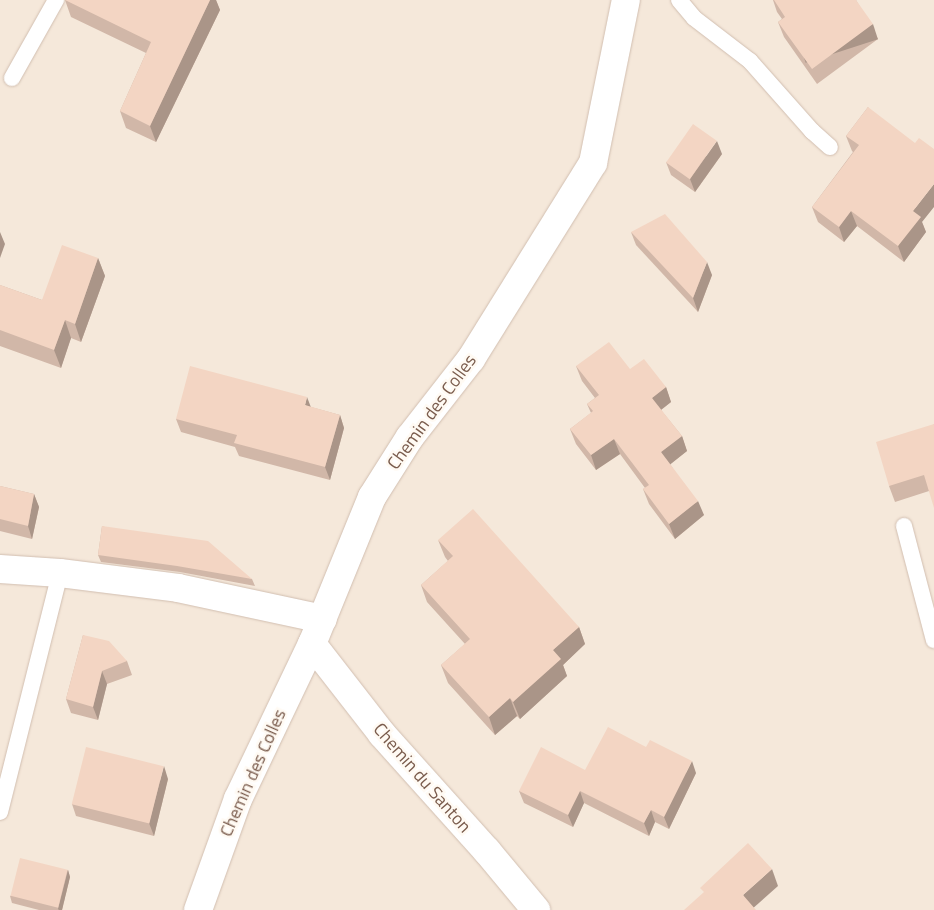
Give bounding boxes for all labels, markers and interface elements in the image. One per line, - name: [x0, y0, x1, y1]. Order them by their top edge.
- street label: Chemin des Colles: [383, 350, 481, 474]
- street label: Chemin des Colles: [215, 706, 291, 840]
- street label: Chemin du Santon: [369, 719, 475, 837]

